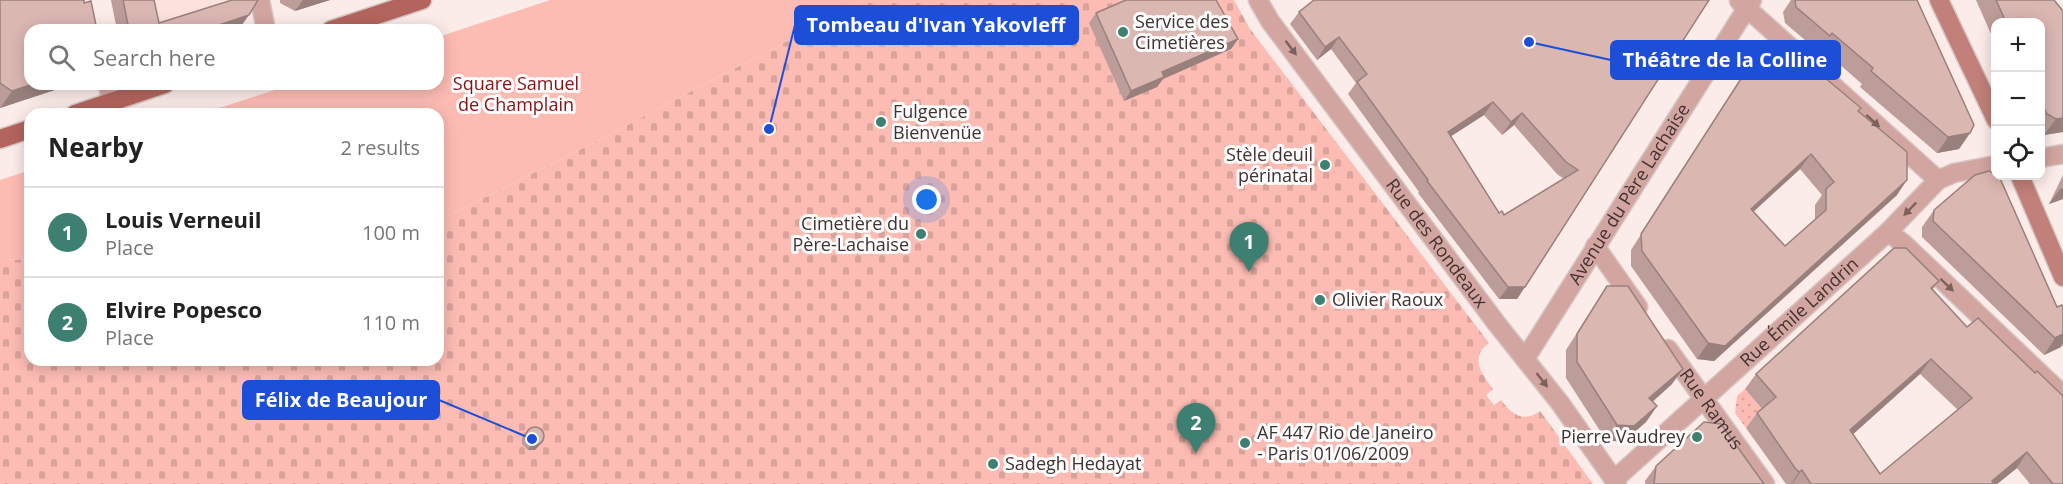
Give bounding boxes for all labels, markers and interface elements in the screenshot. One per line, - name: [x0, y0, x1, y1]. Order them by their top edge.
- callout: Tombeau d'Ivan Yakovleff: [795, 6, 1078, 44]
- place label: Service des Cimetières: [1135, 9, 1229, 54]
- text: Tombeau d'Ivan Yakovleff: [806, 11, 1067, 38]
- map controls: [1991, 18, 2045, 180]
- button: +: [1991, 18, 2045, 72]
- search box: [24, 24, 444, 90]
- marker: Service des Cimetières: [1116, 25, 1130, 39]
- icon: search: [45, 41, 78, 74]
- one-way arrow: [1284, 41, 1296, 56]
- callout: Théâtre de la Colline: [1611, 41, 1840, 79]
- text: Search here: [93, 42, 216, 72]
- text: Théâtre de la Colline: [1623, 46, 1827, 73]
- park label: Square Samuel de Champlain: [453, 71, 579, 116]
- button: −: [1991, 72, 2045, 126]
- place label: Fulgence Bienvenüe: [893, 99, 982, 144]
- street label: Avenue du Père Lachaise: [1562, 99, 1695, 289]
- one-way arrow: [1866, 114, 1881, 128]
- marker: Fulgence Bienvenüe: [874, 115, 888, 129]
- button: locate: [1991, 126, 2045, 180]
- text: Nearby: [48, 129, 143, 165]
- text: 2 results: [340, 134, 420, 161]
- place label: Stèle deuil périnatal: [1226, 142, 1313, 187]
- marker: Stèle deuil périnatal: [1318, 158, 1332, 172]
- street label: Rue des Rondeaux: [1381, 173, 1494, 313]
- your location: [912, 185, 941, 214]
- one-way arrow: [1903, 202, 1917, 216]
- text: Louis Verneuil: [105, 204, 262, 234]
- place label: Cimetière du Père-Lachaise: [793, 211, 909, 256]
- text: 1: [62, 219, 73, 246]
- text: 100 m: [362, 219, 420, 246]
- pin: 1: [1230, 222, 1268, 272]
- marker: Cimetière du Père-Lachaise: [914, 227, 928, 241]
- text: Place: [105, 234, 154, 261]
- street label: Rue Émile Landrin: [1734, 252, 1863, 371]
- one-way arrow: [1940, 277, 1954, 291]
- place label: Olivier Raoux: [1332, 287, 1444, 311]
- marker: Olivier Raoux: [1313, 293, 1327, 307]
- text: Elvire Popesco: [105, 294, 262, 324]
- text: 2: [62, 309, 73, 336]
- text: 110 m: [362, 309, 420, 336]
- text: Place: [105, 324, 154, 351]
- street label: Rue Ramus: [1675, 363, 1749, 454]
- one-way arrow: [1535, 372, 1547, 387]
- callout: Félix de Beaujour: [243, 381, 439, 419]
- text: Félix de Beaujour: [255, 386, 427, 413]
- pin: 2: [1176, 404, 1216, 453]
- place label: AF 447 Rio de Janeiro - Paris 01/06/2009: [1257, 420, 1434, 465]
- place label: Pierre Vaudrey: [1561, 424, 1686, 448]
- marker: Pierre Vaudrey: [1690, 430, 1704, 444]
- marker: AF 447 Rio de Janeiro - Paris 01/06/2009: [1238, 436, 1252, 450]
- place label: Sadegh Hedayat: [1005, 451, 1141, 475]
- marker: Sadegh Hedayat: [986, 457, 1000, 471]

